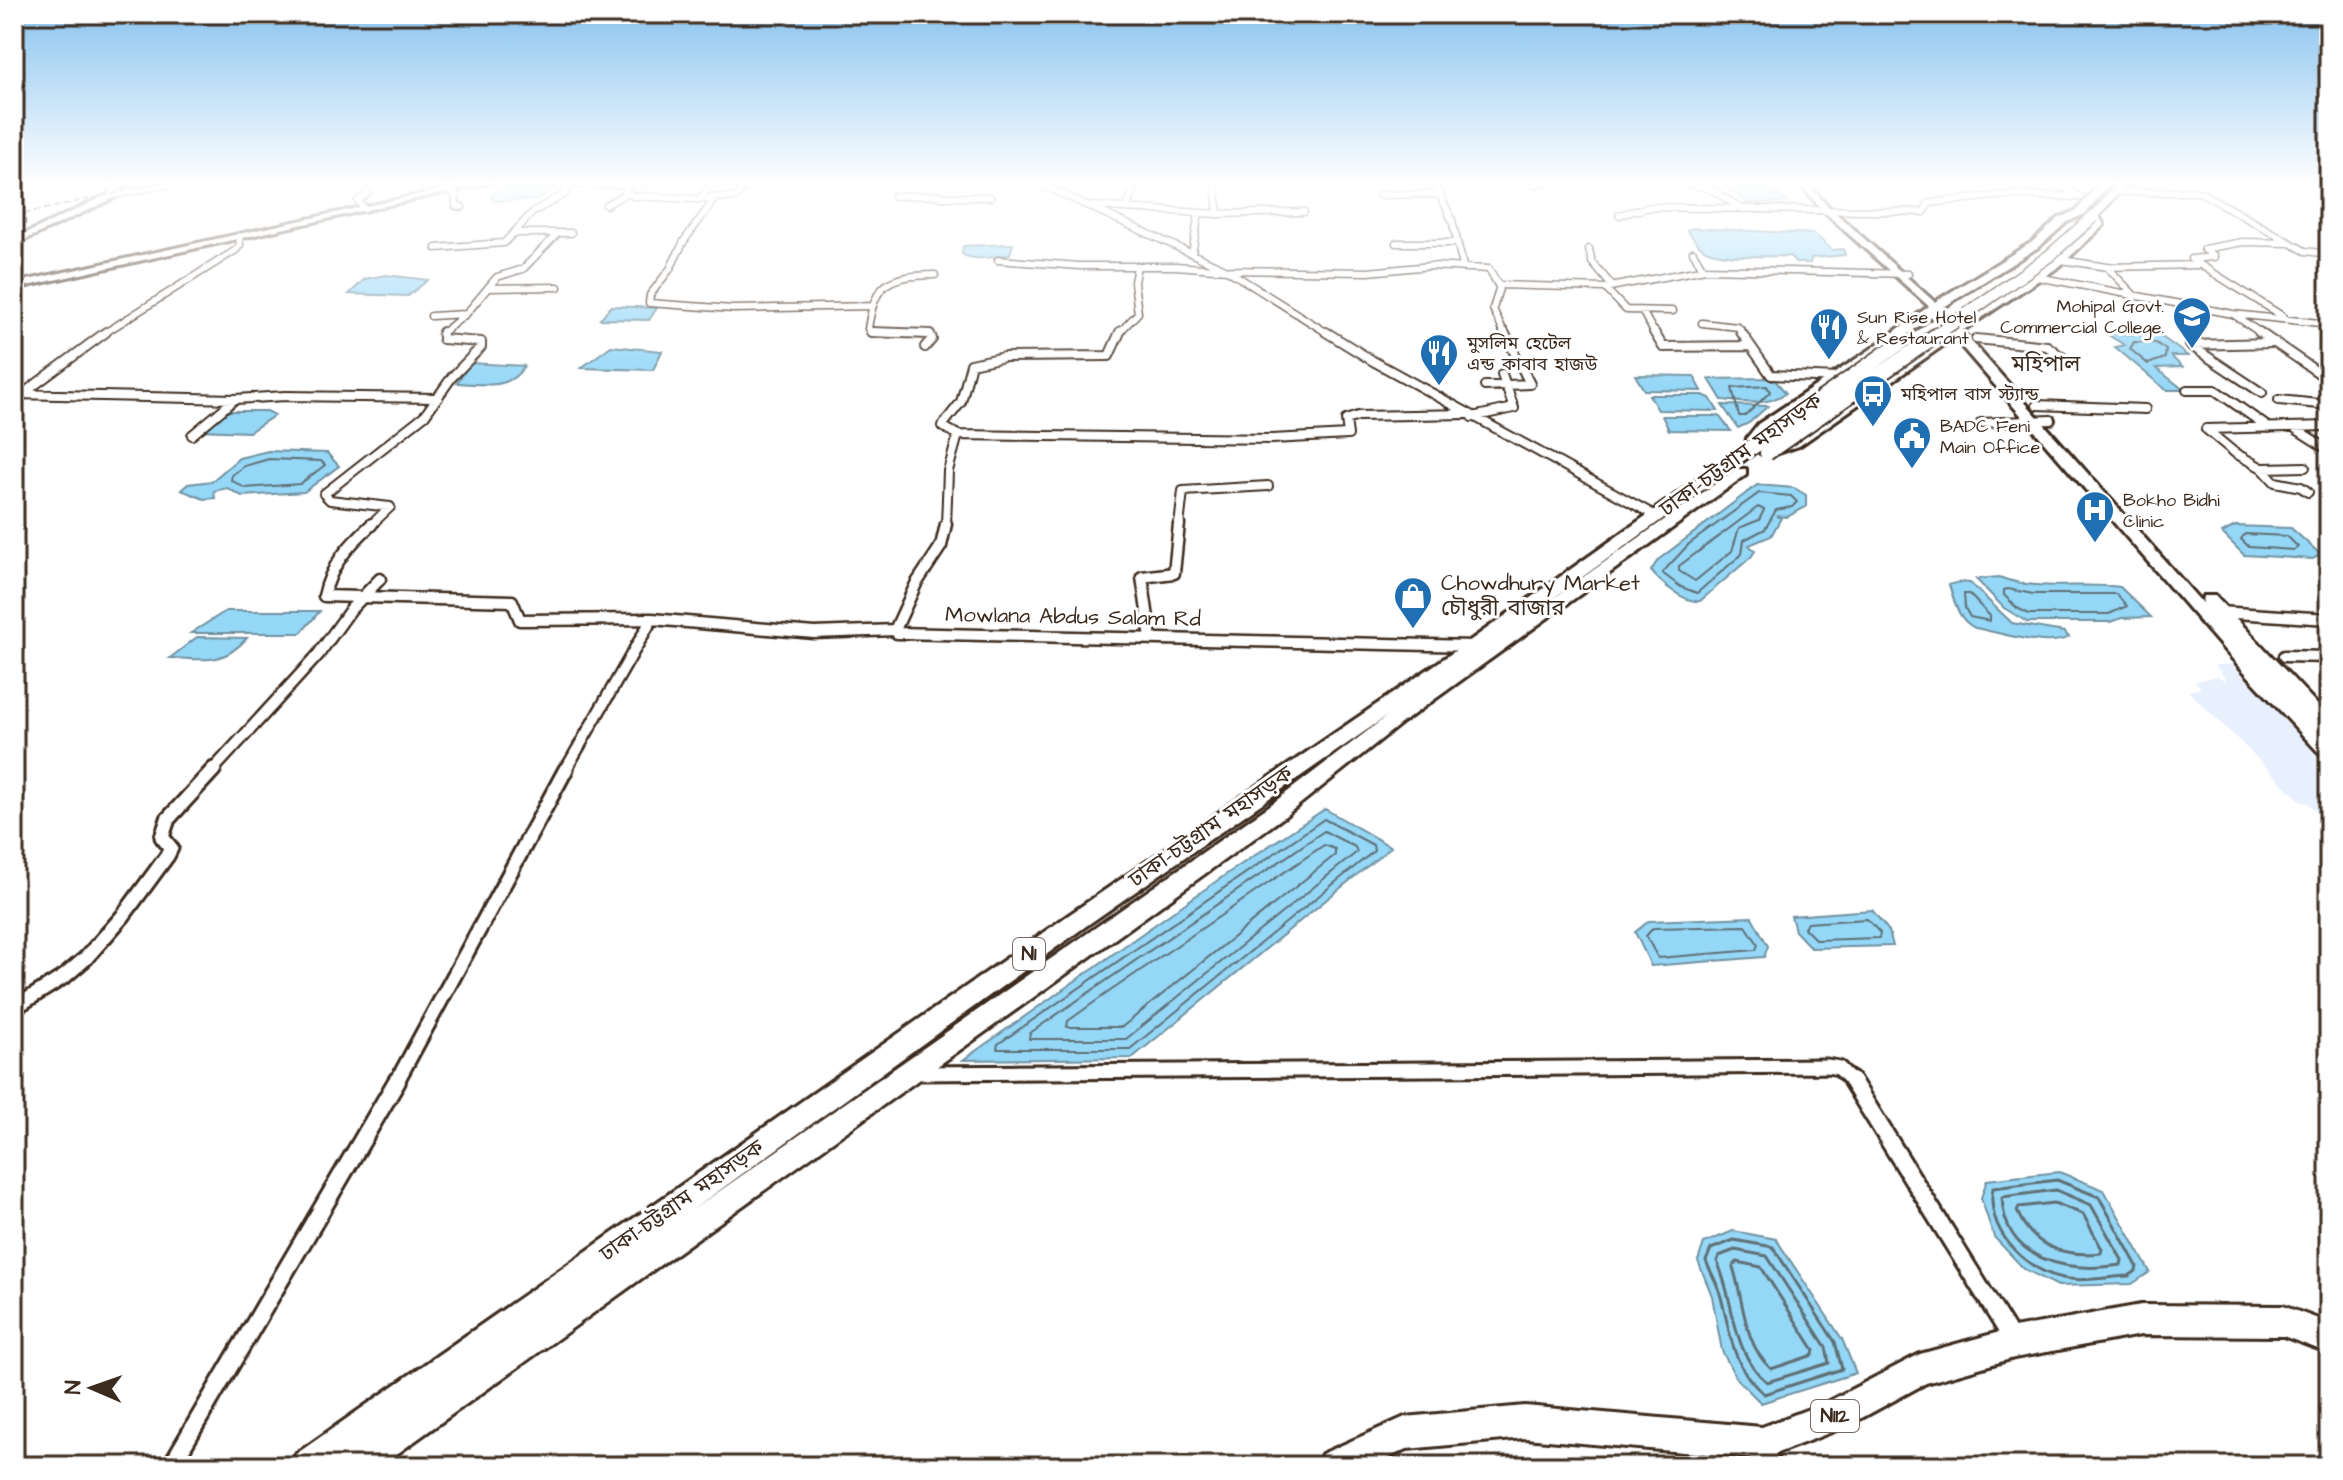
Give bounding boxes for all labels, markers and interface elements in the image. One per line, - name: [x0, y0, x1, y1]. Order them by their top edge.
- place label: Mohipal Govt. Commercial College.: [2000, 294, 2164, 341]
- school or university icon: Mohipal Govt. Commercial College.: [2171, 295, 2213, 350]
- place label: Sun Rise Hotel & Restaurant: [1857, 305, 1976, 351]
- restaurant icon: Sun Rise Hotel & Restaurant: [1808, 306, 1850, 361]
- place label: মুসলিম হেটেল এন্ড কাবাব হাজউ: [1466, 331, 1597, 377]
- restaurant icon: মুসলিম হেটেল এন্ড কাবাব হাজউ: [1418, 332, 1460, 387]
- district label: মহিপাল: [2011, 349, 2081, 380]
- bus stop icon: মহিপাল বাস স্ট্যান্ড: [1852, 373, 1894, 428]
- place label: মহিপাল বাস স্ট্যান্ড: [1900, 382, 2039, 407]
- street label: ঢাকা-চট্টগ্রাম মহাসড়ক: [1653, 385, 1829, 525]
- place label: BADC Feni Main Office: [1940, 414, 2041, 460]
- public building icon: BADC Feni Main Office: [1891, 415, 1933, 470]
- place label: Bokho Bidhi Clinic: [2123, 488, 2220, 534]
- hospital icon: Bokho Bidhi Clinic: [2074, 489, 2116, 544]
- place label: Chowdhury Market চৌধুরী বাজার: [1441, 568, 1640, 624]
- shop icon: Chowdhury Market চৌধুরী বাজার: [1392, 575, 1434, 630]
- street label: Mowlana Abdus Salam Rd: [945, 599, 1201, 635]
- street label: ঢাকা-চট্টগ্রাম মহাসড়ক: [1122, 758, 1300, 896]
- road number: N1: [1013, 938, 1045, 970]
- street label: ঢাকা-চট্টগ্রাম মহাসড়ক: [593, 1132, 771, 1270]
- north arrow: [52, 1348, 132, 1428]
- text: N: [58, 1380, 89, 1395]
- road number: N112: [1811, 1400, 1859, 1432]

